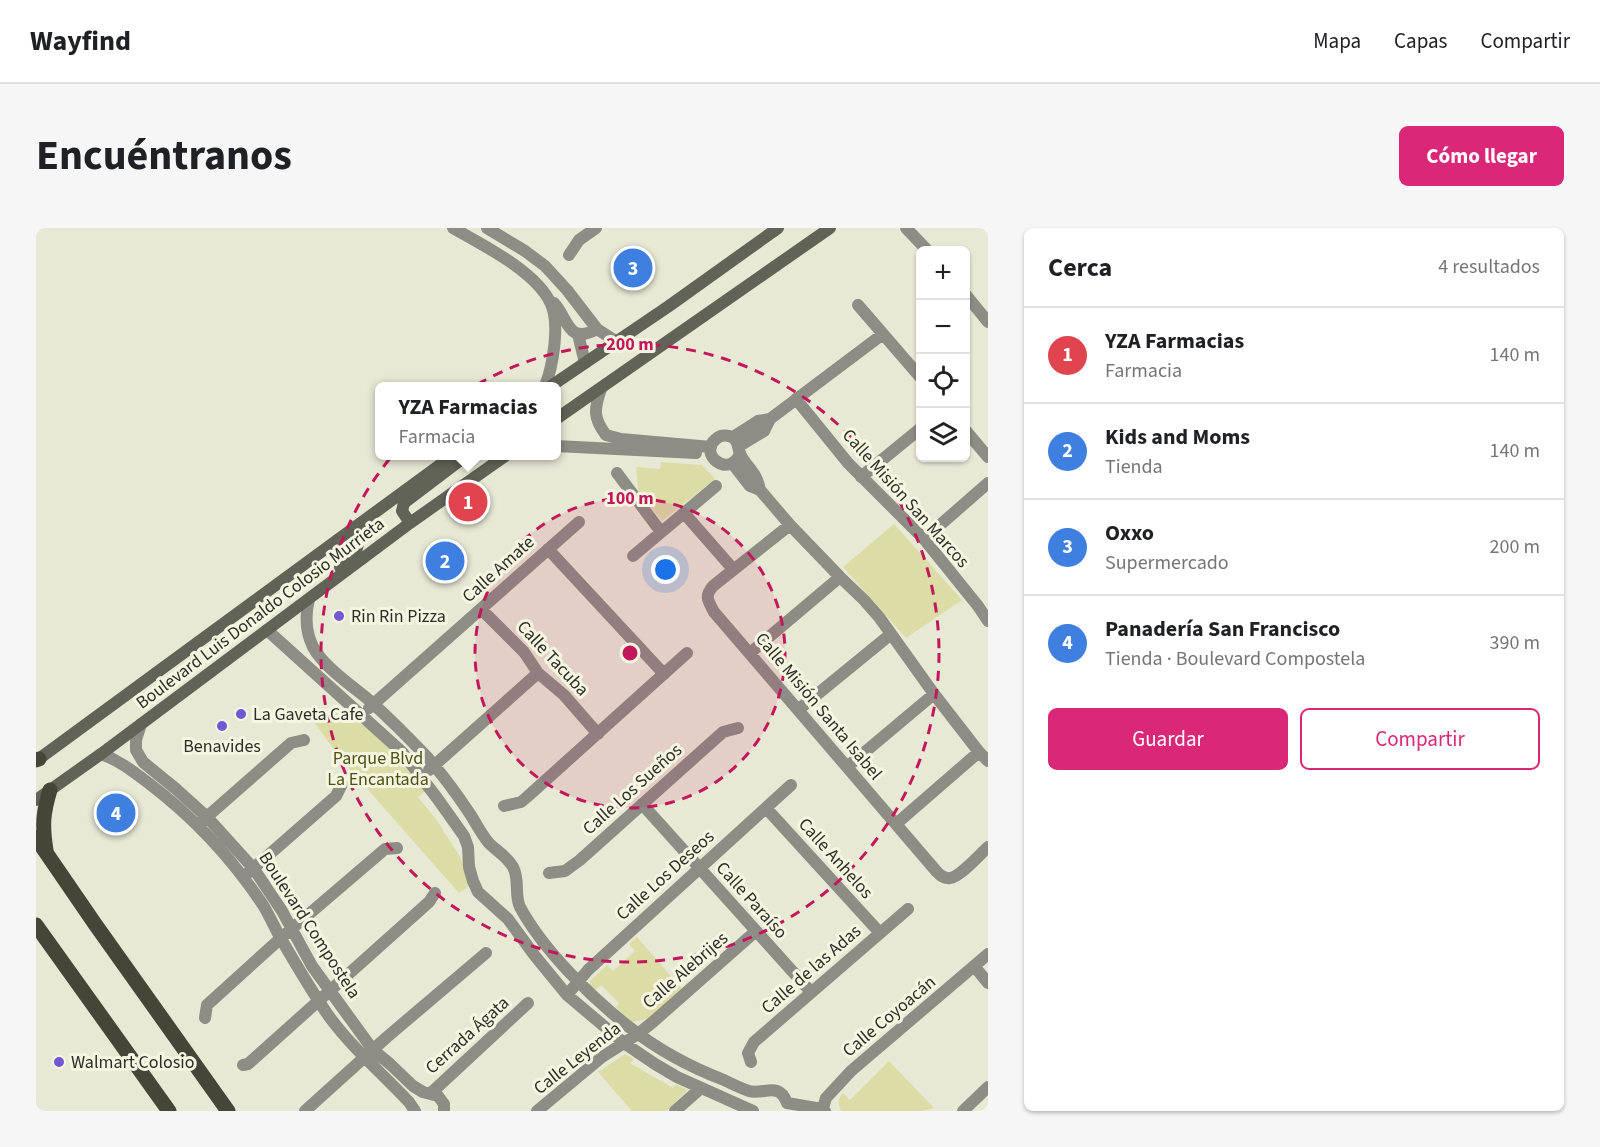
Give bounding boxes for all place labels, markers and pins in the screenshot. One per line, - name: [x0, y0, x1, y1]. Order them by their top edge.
- pin: 3: [614, 246, 652, 291]
- pin: 1: [448, 480, 488, 524]
- pin: 2: [426, 538, 464, 584]
- place label: Rin Rin Pizza: [351, 604, 446, 629]
- marker: Rin Rin Pizza: [332, 609, 346, 623]
- centre of rings: [620, 643, 640, 663]
- place label: La Gaveta Cafe: [253, 702, 363, 727]
- marker: La Gaveta Cafe: [234, 707, 248, 721]
- marker: Benavides: [215, 719, 229, 733]
- place label: Benavides: [183, 734, 261, 759]
- pin: 4: [96, 790, 136, 836]
- place label: Walmart Colosio: [71, 1050, 195, 1075]
- marker: Walmart Colosio: [52, 1055, 66, 1069]

